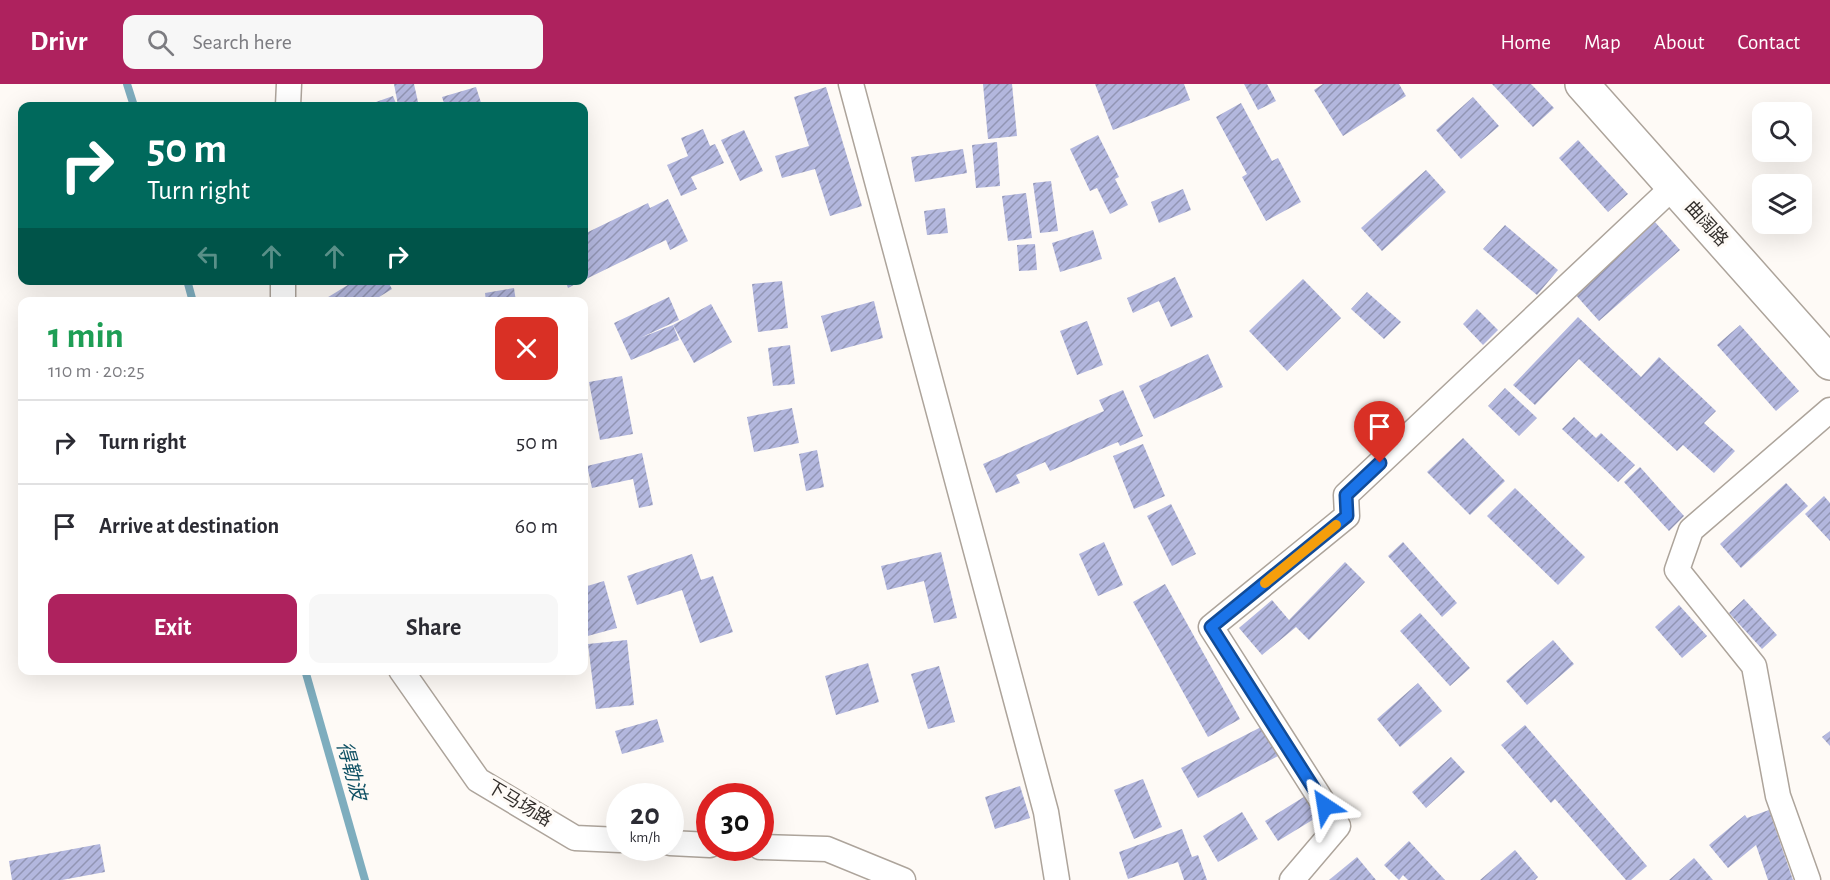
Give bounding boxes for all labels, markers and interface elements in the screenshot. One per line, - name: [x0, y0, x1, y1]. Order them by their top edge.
- search box: [123, 15, 543, 69]
- icon: search: [144, 26, 177, 59]
- text: Drivr: [30, 28, 87, 56]
- text: Search here: [192, 31, 292, 53]
- text: Home: [1500, 32, 1551, 53]
- text: Map: [1584, 32, 1621, 53]
- text: About: [1654, 32, 1704, 53]
- text: Contact: [1737, 32, 1800, 53]
- map controls: [1752, 102, 1812, 234]
- button: search: [1752, 102, 1812, 162]
- icon: right: [48, 126, 126, 204]
- text: 50 m: [147, 128, 227, 170]
- button: layers: [1752, 174, 1812, 234]
- text: Turn right: [147, 177, 250, 204]
- street label: 曲阔路: [1681, 197, 1732, 250]
- icon: left: [192, 240, 225, 273]
- icon: ahead: [255, 240, 288, 273]
- icon: ahead: [318, 240, 351, 273]
- icon: right: [381, 240, 414, 273]
- button: close: [495, 317, 558, 380]
- text: 1 min: [48, 318, 124, 354]
- text: 110 m · 20:25: [48, 361, 145, 381]
- pin: [1354, 401, 1405, 463]
- icon: arrive: [1363, 410, 1396, 443]
- icon: right: [48, 426, 81, 459]
- text: Turn right: [99, 431, 186, 453]
- text: 50 m: [516, 431, 558, 453]
- icon: arrive: [48, 510, 81, 543]
- text: Arrive at destination: [99, 515, 279, 537]
- text: 60 m: [515, 515, 558, 537]
- button: Exit: [48, 594, 297, 663]
- button: Share: [309, 594, 558, 663]
- water label: 得勒波: [333, 739, 371, 805]
- position arrow: [1293, 774, 1357, 838]
- street label: 下马场路: [484, 776, 556, 830]
- speed limit sign: 30: [696, 783, 774, 861]
- text: 20: [630, 800, 660, 830]
- text: km/h: [630, 830, 660, 845]

